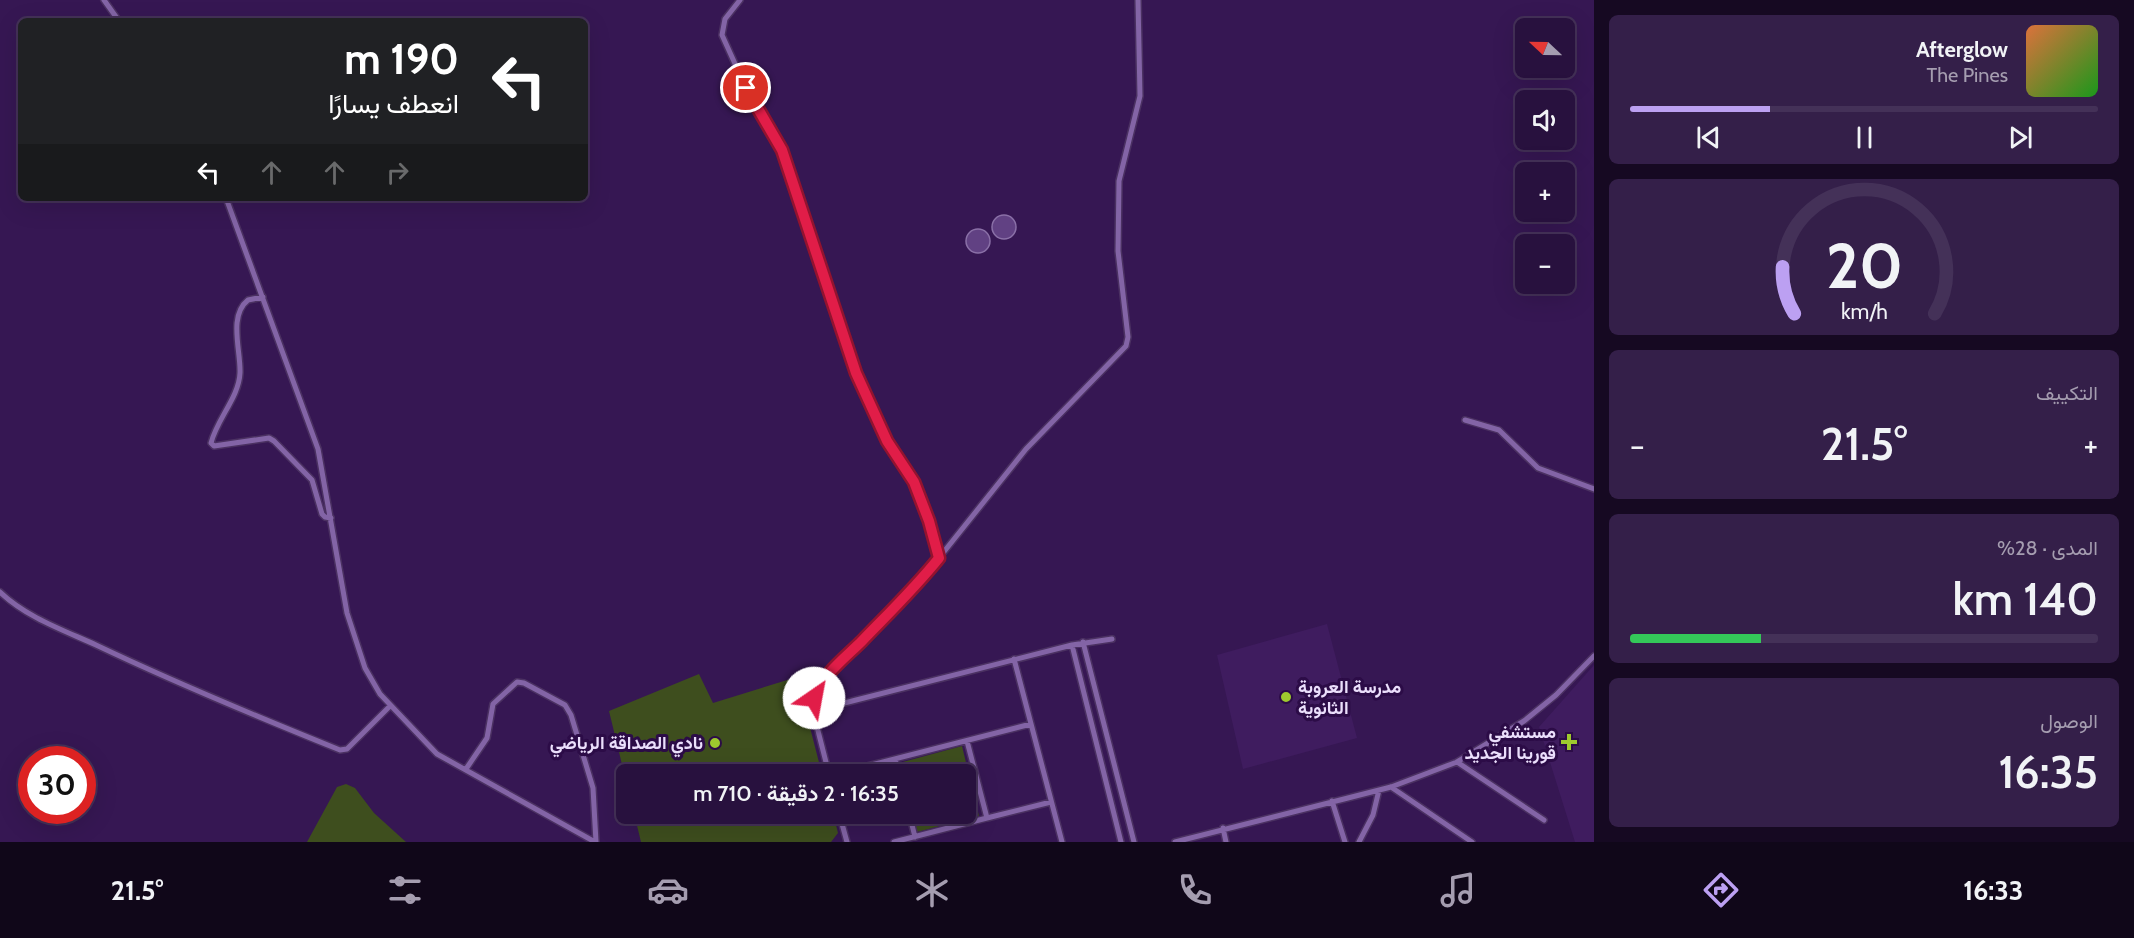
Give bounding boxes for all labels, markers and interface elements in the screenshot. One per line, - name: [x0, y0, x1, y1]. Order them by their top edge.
- north arrow: [1515, 18, 1575, 78]
- map controls: [1515, 18, 1575, 294]
- text: 190 m: [344, 33, 459, 85]
- text: Afterglow: [1916, 36, 2008, 63]
- icon: left: [480, 42, 558, 120]
- pin: [720, 62, 771, 113]
- text: The Pines: [1927, 63, 2008, 87]
- icon: arrive: [729, 71, 762, 104]
- text: انعطف يسارًا: [328, 87, 459, 120]
- button: sound: [1515, 90, 1575, 150]
- icon: previous: [1692, 121, 1725, 154]
- icon: pause: [1848, 121, 1881, 154]
- icon: next: [2004, 121, 2037, 154]
- icon: left: [192, 156, 225, 189]
- icon: ahead: [255, 156, 288, 189]
- icon: ahead: [318, 156, 351, 189]
- icon: right: [381, 156, 414, 189]
- button: +: [1515, 162, 1575, 222]
- text: 20: [1825, 228, 1903, 304]
- button: −: [1515, 234, 1575, 294]
- text: km/h: [1841, 298, 1887, 324]
- text: التكييف: [2036, 381, 2098, 405]
- text: 21.5°: [1821, 417, 1907, 471]
- text: −: [1630, 425, 1645, 465]
- text: +: [2083, 425, 2098, 465]
- text: المدى · 28%: [1997, 536, 2098, 560]
- text: 140 km: [1953, 572, 2098, 626]
- position arrow: [782, 666, 846, 730]
- place label: مدرسة العروبة الثانوية: [1298, 676, 1402, 719]
- marker: مدرسة العروبة الثانوية: [1279, 690, 1293, 704]
- text: الوصول: [2040, 709, 2098, 733]
- place label: مستشفي قورينا الجديد: [1464, 721, 1556, 764]
- place label: نادي الصداقة الرياضي: [550, 732, 703, 758]
- marker: مستشفي قورينا الجديد: [1560, 733, 1578, 751]
- marker: نادي الصداقة الرياضي: [708, 736, 722, 750]
- text: 16:35: [1998, 745, 2098, 799]
- speed limit sign: 30: [18, 746, 96, 824]
- text: 16:35 · 2 دقيقة · 710 m: [693, 780, 899, 807]
- icon: filters: [384, 869, 426, 911]
- icon: car: [647, 869, 689, 911]
- icon: climate: [911, 869, 953, 911]
- icon: phone: [1174, 869, 1216, 911]
- icon: music: [1437, 869, 1479, 911]
- icon: directions: [1700, 869, 1742, 911]
- text: 21.5°: [111, 874, 163, 907]
- text: 16:33: [1963, 874, 2023, 907]

